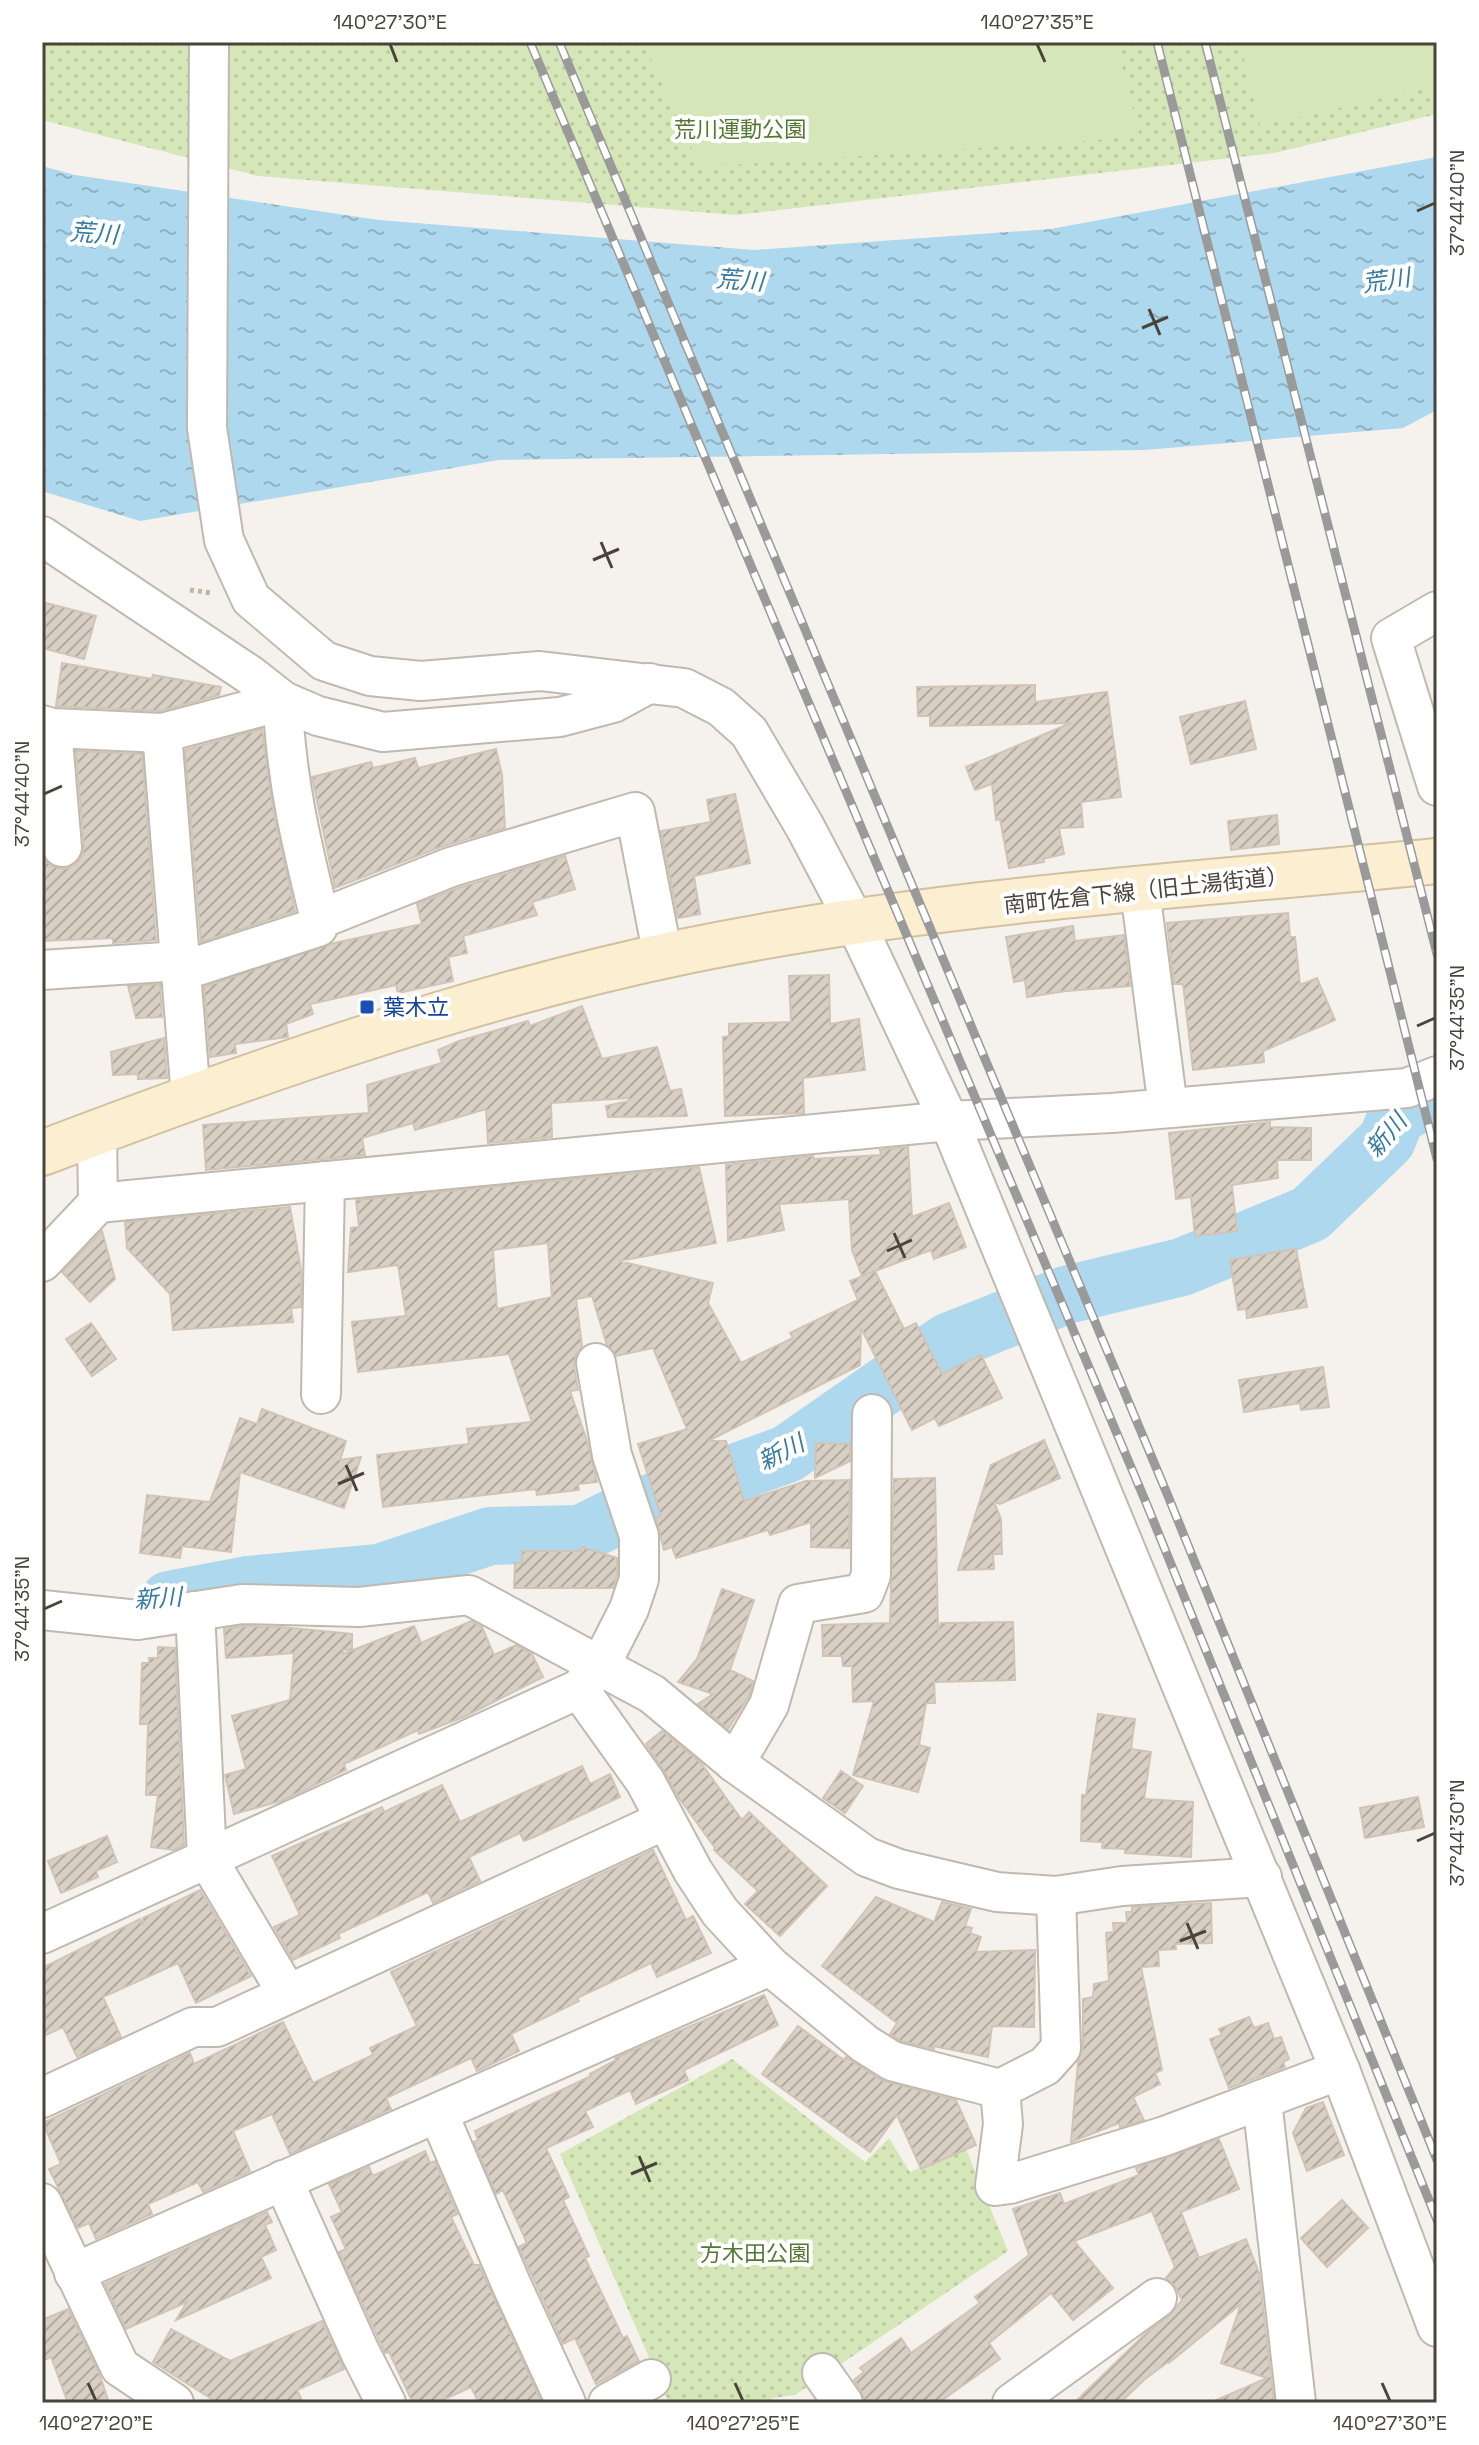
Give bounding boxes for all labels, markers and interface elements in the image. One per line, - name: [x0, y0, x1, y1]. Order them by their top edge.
- text: 140°27'30"E: [333, 9, 447, 35]
- text: 140°27'35"E: [980, 9, 1094, 35]
- park label: 荒川運動公園: [674, 115, 806, 143]
- text: 37°44'40"N: [1444, 150, 1470, 256]
- water label: 荒川: [69, 216, 122, 250]
- water label: 荒川: [1360, 261, 1415, 299]
- water label: 荒川: [715, 263, 768, 297]
- text: 37°44'40"N: [9, 741, 35, 847]
- street label: 南町佐倉下線（旧土湯街道）: [1002, 861, 1290, 919]
- text: 37°44'35"N: [1444, 965, 1470, 1071]
- place label: 葉木立: [383, 993, 449, 1021]
- marker: 葉木立: [358, 998, 376, 1016]
- water label: 新川: [1359, 1104, 1415, 1163]
- water label: 新川: [753, 1426, 812, 1477]
- text: 37°44'35"N: [9, 1556, 35, 1662]
- water label: 新川: [133, 1581, 186, 1615]
- text: 37°44'30"N: [1444, 1780, 1470, 1886]
- park label: 方木田公園: [700, 2239, 810, 2267]
- text: 140°27'20"E: [39, 2410, 153, 2436]
- text: 140°27'25"E: [686, 2410, 800, 2436]
- text: 140°27'30"E: [1333, 2410, 1447, 2436]

